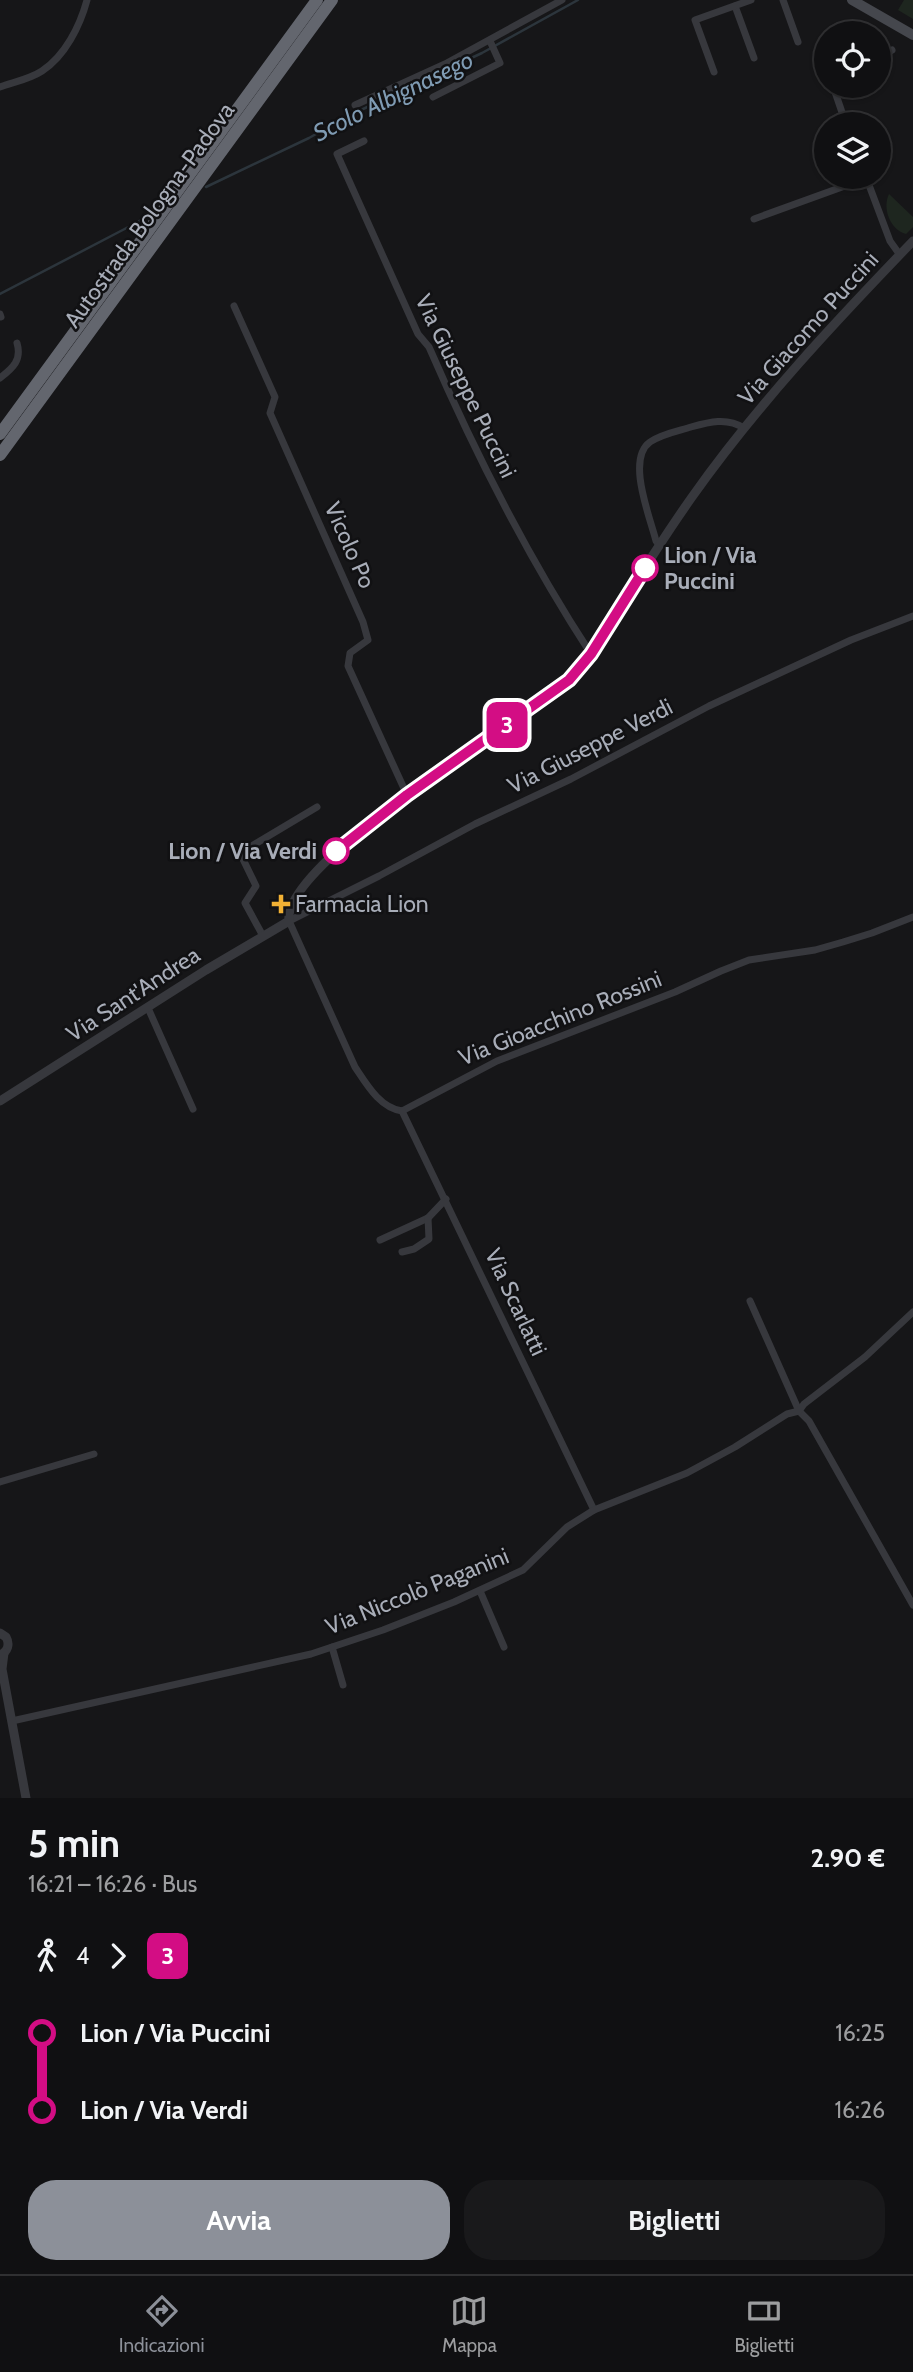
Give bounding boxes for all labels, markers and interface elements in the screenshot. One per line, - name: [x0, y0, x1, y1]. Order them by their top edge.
- map controls: [814, 21, 891, 189]
- button: locate: [814, 21, 891, 98]
- water label: Scolo Albignasego: [308, 45, 478, 147]
- street label: Autostrada Bologna-Padova: [58, 97, 240, 333]
- button: layers: [814, 112, 891, 189]
- street label: Via Giacomo Puccini: [732, 246, 884, 410]
- street label: Via Giuseppe Puccini: [409, 290, 523, 482]
- street label: Vicolo Po: [319, 498, 381, 592]
- place label: Lion / Via Puccini: [664, 541, 757, 595]
- marker: Lion / Via Puccini: [632, 555, 658, 581]
- street label: Via Giuseppe Verdi: [503, 692, 677, 800]
- line badge: 3: [484, 702, 530, 748]
- text: 3: [501, 710, 513, 739]
- place label: Lion / Via Verdi: [168, 837, 317, 865]
- marker: Lion / Via Verdi: [323, 838, 349, 864]
- place label: Farmacia Lion: [295, 890, 429, 918]
- marker: Farmacia Lion: [273, 896, 289, 912]
- street label: Via Sant'Andrea: [61, 940, 205, 1048]
- street label: Via Gioacchino Rossini: [454, 964, 666, 1072]
- street label: Via Scarlatti: [479, 1244, 553, 1360]
- street label: Via Niccolò Paganini: [321, 1541, 513, 1641]
- text: 5 min: [28, 1820, 120, 1867]
- text: 2.90 €: [810, 1842, 885, 1874]
- text: 16:21 – 16:26 · Bus: [28, 1870, 197, 1898]
- icon: walk: [28, 1937, 66, 1975]
- icon: forward: [99, 1937, 137, 1975]
- text: 3: [161, 1941, 174, 1970]
- text: 4: [76, 1942, 89, 1970]
- text: Lion / Via Puccini: [80, 2017, 271, 2049]
- text: 16:25: [835, 2019, 885, 2047]
- text: Lion / Via Verdi: [80, 2094, 248, 2126]
- text: 16:26: [835, 2096, 885, 2124]
- button: Avvia: [28, 2180, 450, 2260]
- button: Biglietti: [464, 2180, 885, 2260]
- tab: Indicazioni: [119, 2292, 204, 2357]
- tab: Mappa: [442, 2292, 497, 2357]
- tab: Biglietti: [734, 2292, 794, 2357]

